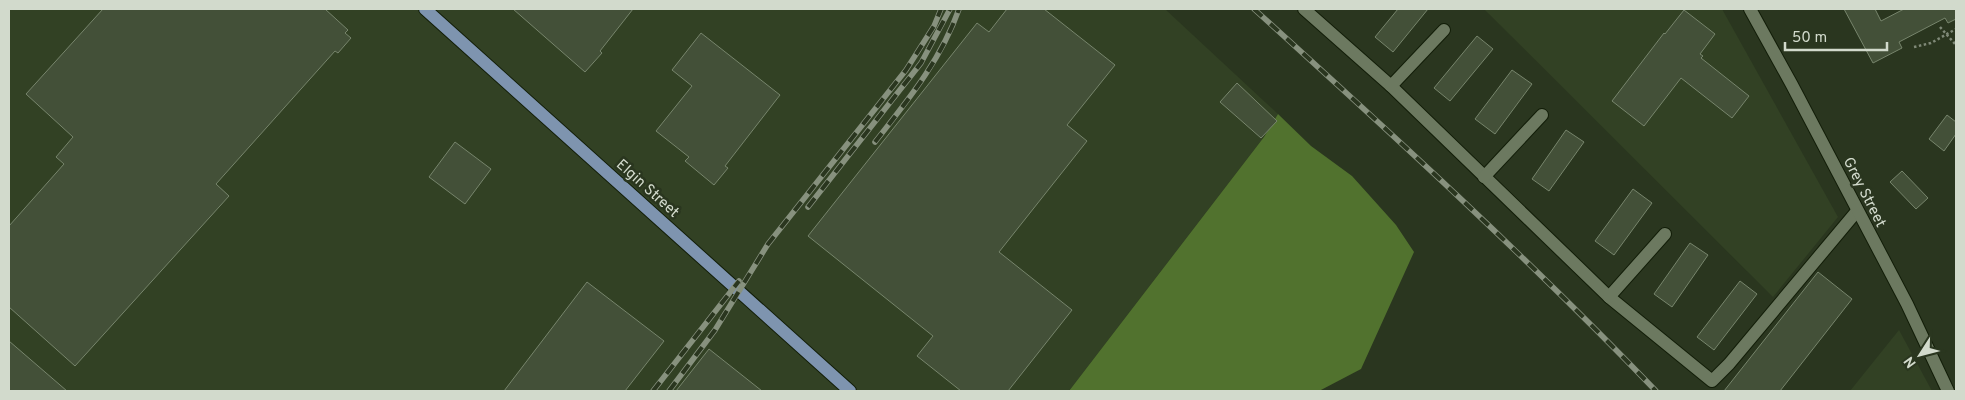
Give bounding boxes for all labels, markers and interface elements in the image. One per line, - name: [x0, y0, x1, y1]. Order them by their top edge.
- scale bar: [1785, 20, 1888, 52]
- text: 50 m: [1792, 29, 1827, 48]
- street label: Grey Street: [1838, 154, 1889, 231]
- street label: Elgin Street: [611, 156, 682, 222]
- north arrow: [1895, 330, 1945, 380]
- text: N: [1901, 353, 1921, 371]

